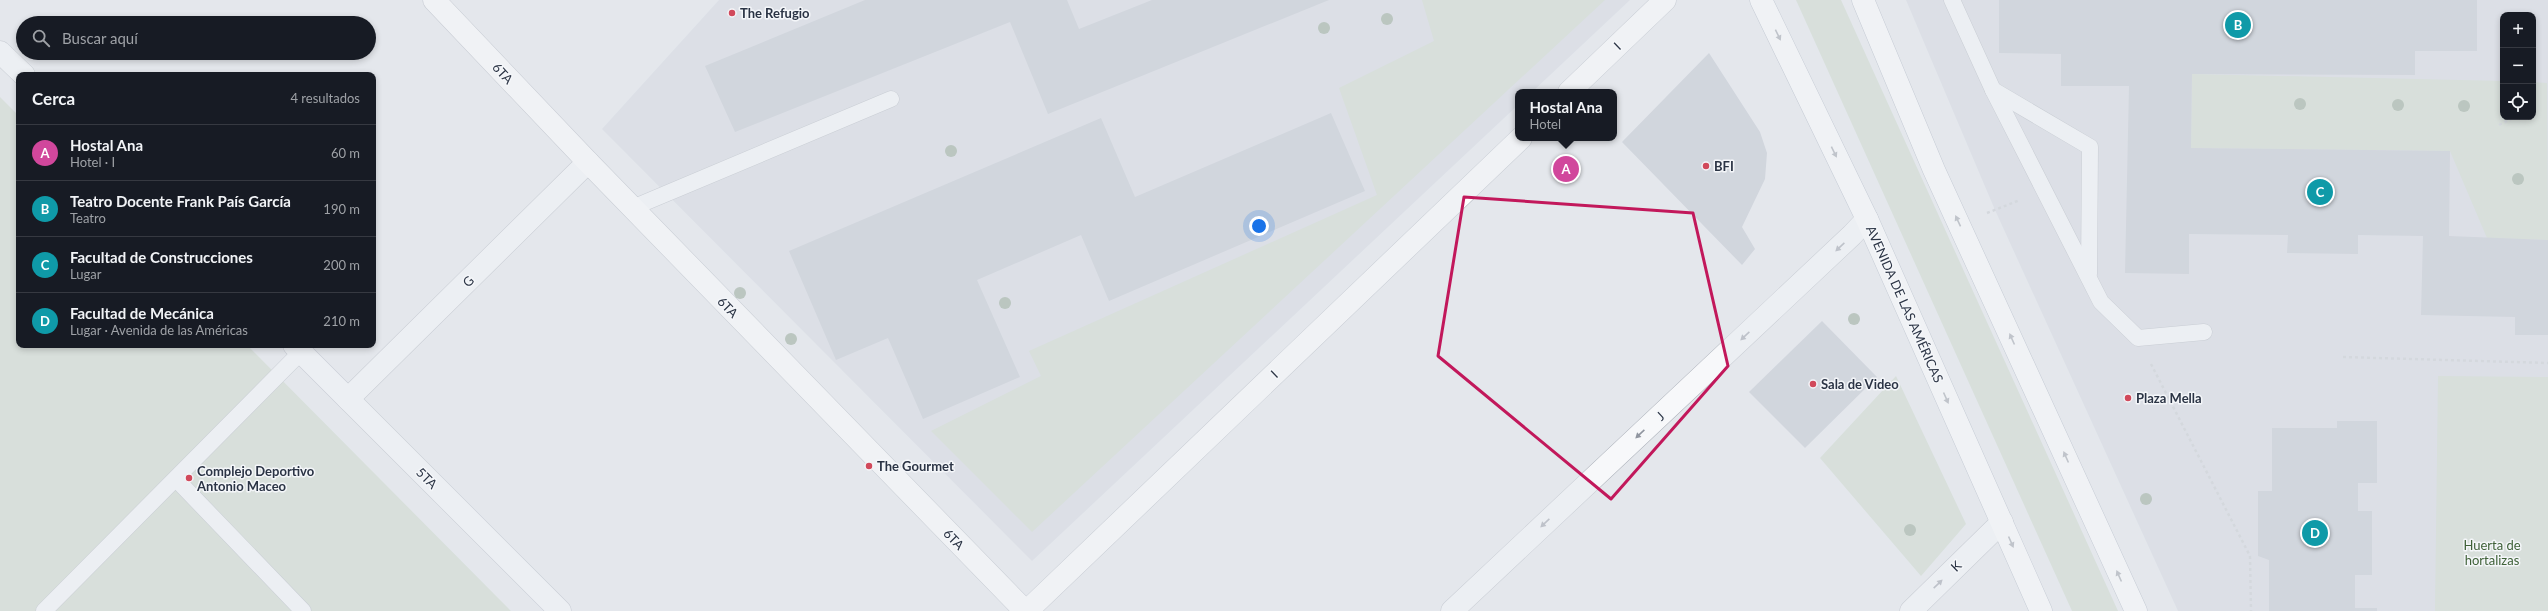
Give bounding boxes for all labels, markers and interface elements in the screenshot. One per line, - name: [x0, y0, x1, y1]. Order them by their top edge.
- place label: The Refugio: [740, 5, 810, 21]
- marker: The Refugio: [727, 8, 737, 18]
- pin: B: [2225, 10, 2251, 40]
- map controls: [2500, 12, 2536, 120]
- button: +: [2500, 12, 2536, 48]
- search box: [16, 16, 376, 60]
- icon: search: [30, 27, 52, 49]
- text: Buscar aquí: [62, 29, 138, 47]
- one-way arrow: [1775, 29, 1781, 41]
- street label: I: [1610, 39, 1624, 53]
- button: −: [2500, 48, 2536, 84]
- street label: 6TA: [489, 59, 517, 87]
- button: locate: [2500, 84, 2536, 120]
- text: Cerca: [32, 88, 75, 109]
- popup: [1515, 89, 1617, 141]
- text: 4 resultados: [290, 90, 360, 106]
- text: Hostal Ana: [1529, 98, 1603, 116]
- text: Hotel: [1529, 116, 1561, 132]
- text: Hostal Ana: [70, 136, 143, 154]
- text: A: [40, 145, 50, 161]
- text: 60 m: [331, 145, 360, 161]
- one-way arrow: [1831, 146, 1838, 158]
- text: Hotel · I: [70, 154, 115, 170]
- pin: A: [1553, 154, 1579, 184]
- place label: BFI: [1714, 158, 1734, 174]
- marker: BFI: [1701, 161, 1711, 171]
- pin: C: [2307, 177, 2333, 207]
- text: Teatro Docente Frank País García: [70, 192, 291, 210]
- text: B: [41, 201, 49, 217]
- text: 190 m: [323, 201, 360, 217]
- text: Teatro: [70, 210, 106, 226]
- one-way arrow: [1955, 215, 1961, 226]
- your location: [1249, 216, 1269, 236]
- street label: AVENIDA DE LAS AMÉRICAS: [1863, 223, 1947, 385]
- one-way arrow: [1835, 242, 1845, 252]
- text: Facultad de Construcciones: [70, 248, 253, 266]
- text: C: [41, 257, 49, 273]
- text: 200 m: [323, 257, 360, 273]
- text: Lugar: [70, 266, 102, 282]
- street label: G: [459, 272, 477, 290]
- street label: 6TA: [714, 293, 742, 321]
- text: Facultad de Mecánica: [70, 304, 214, 322]
- text: D: [40, 313, 50, 329]
- text: 210 m: [323, 313, 360, 329]
- text: Lugar · Avenida de las Américas: [70, 322, 248, 338]
- one-way arrow: [1740, 331, 1750, 341]
- one-way arrow: [2009, 333, 2015, 345]
- street label: I: [1267, 367, 1281, 381]
- place label: Sala de Video: [1821, 376, 1899, 392]
- marker: Sala de Video: [1808, 379, 1818, 389]
- place label: Plaza Mella: [2136, 390, 2202, 406]
- one-way arrow: [1944, 392, 1950, 404]
- marker: Plaza Mella: [2123, 393, 2133, 403]
- street label: J: [1653, 408, 1667, 424]
- one-way arrow: [1635, 430, 1645, 439]
- one-way arrow: [2062, 451, 2068, 463]
- place label: The Gourmet: [877, 458, 954, 474]
- marker: The Gourmet: [864, 461, 874, 471]
- place label: Complejo Deportivo Antonio Maceo: [196, 463, 315, 494]
- street label: 5TA: [413, 464, 441, 492]
- marker: Complejo Deportivo Antonio Maceo: [184, 473, 194, 483]
- pin: D: [2302, 518, 2328, 548]
- one-way arrow: [1540, 519, 1550, 528]
- street label: 6TA: [940, 525, 968, 553]
- one-way arrow: [2008, 537, 2014, 549]
- park label: Huerta de hortalizas: [2463, 537, 2521, 568]
- street label: K: [1947, 557, 1965, 575]
- one-way arrow: [2116, 569, 2122, 581]
- one-way arrow: [1933, 579, 1943, 589]

